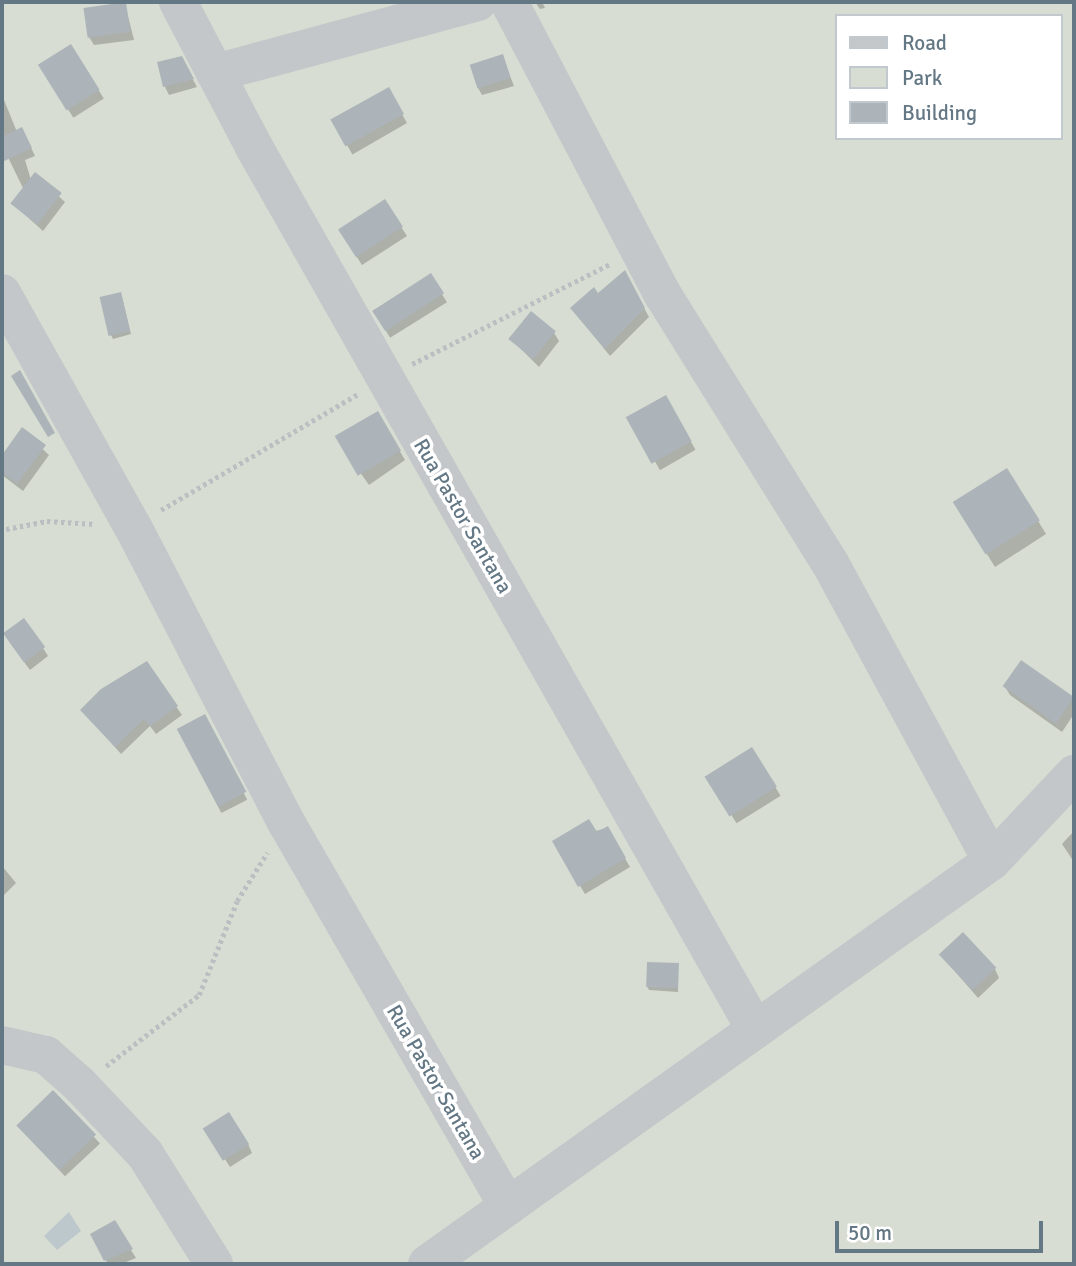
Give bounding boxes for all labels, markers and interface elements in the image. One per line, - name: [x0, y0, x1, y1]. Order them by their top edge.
- legend: [834, 14, 1062, 140]
- text: Road: [902, 30, 947, 56]
- text: Park: [902, 65, 942, 91]
- text: Building: [902, 100, 977, 126]
- street label: Rua Pastor Santana: [408, 434, 518, 598]
- street label: Rua Pastor Santana: [381, 1000, 491, 1164]
- scale bar: [838, 1206, 1046, 1250]
- text: 50 m: [848, 1220, 892, 1246]

